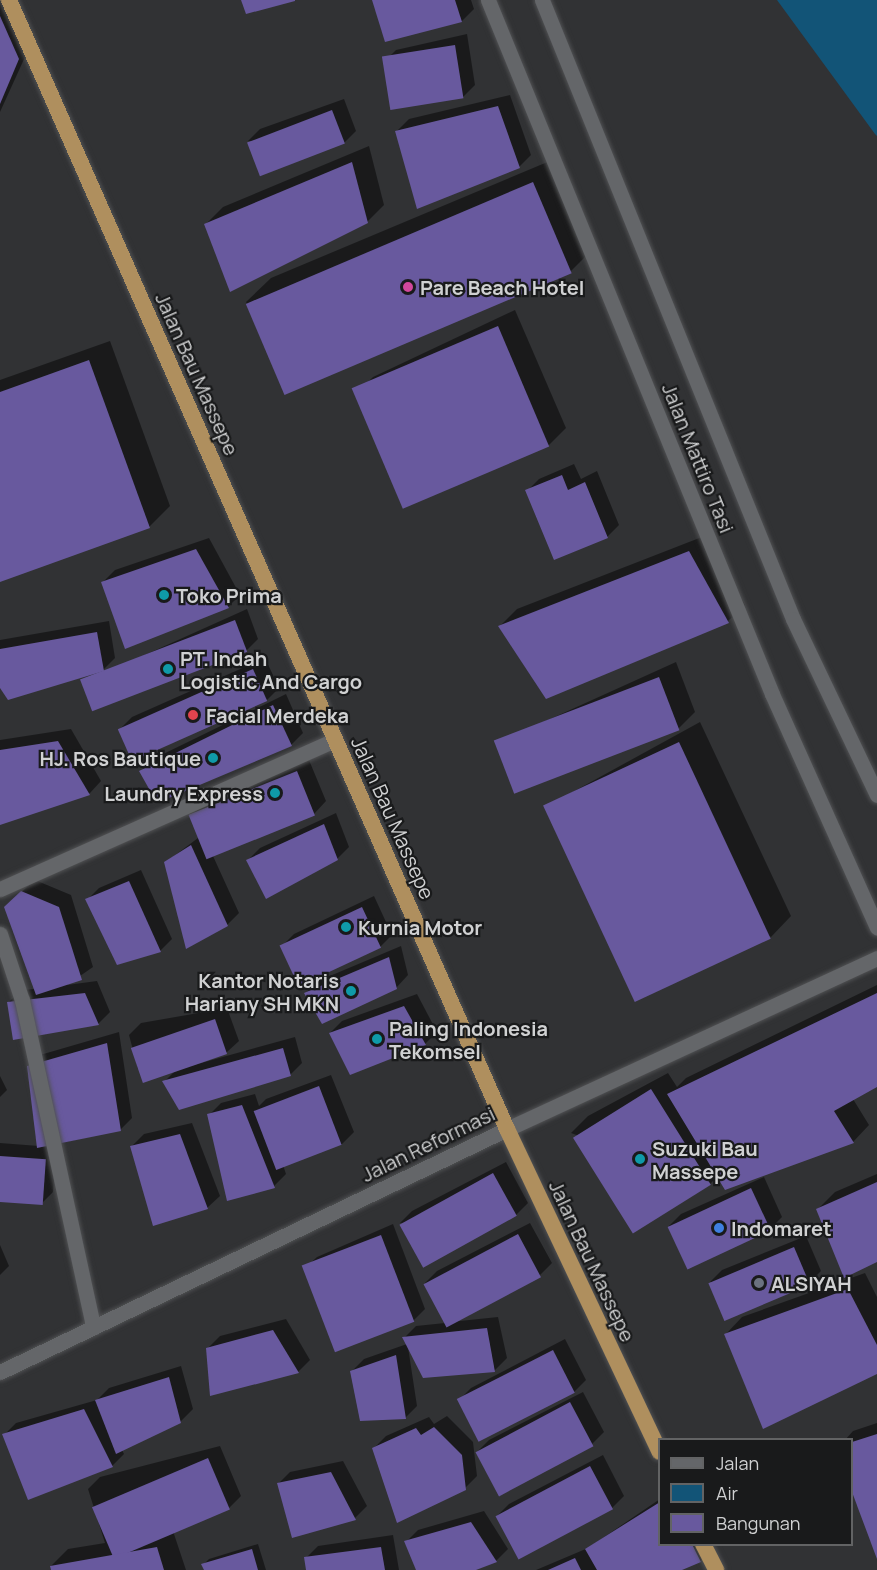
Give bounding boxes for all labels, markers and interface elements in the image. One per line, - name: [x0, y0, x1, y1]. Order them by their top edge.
- place label: Pare Beach Hotel: [420, 275, 584, 299]
- marker: Pare Beach Hotel: [401, 280, 415, 294]
- street label: Jalan Bau Massepe: [150, 289, 244, 459]
- street label: Jalan Mattiro Tasi: [657, 380, 739, 536]
- place label: Toko Prima: [176, 583, 282, 607]
- marker: Toko Prima: [157, 588, 171, 602]
- place label: PT. Indah Logistic And Cargo: [180, 646, 362, 693]
- marker: PT. Indah Logistic And Cargo: [161, 662, 175, 676]
- place label: Facial Merdeka: [206, 703, 349, 727]
- marker: Facial Merdeka: [184, 706, 202, 724]
- street label: Jalan Bau Massepe: [346, 733, 440, 903]
- place label: HJ. Ros Bautique: [40, 746, 201, 770]
- marker: HJ. Ros Bautique: [206, 751, 220, 765]
- place label: Laundry Express: [104, 781, 263, 805]
- marker: Laundry Express: [268, 786, 282, 800]
- place label: Kurnia Motor: [358, 915, 482, 939]
- marker: Kurnia Motor: [339, 920, 353, 934]
- place label: Kantor Notaris Hariany SH MKN: [185, 968, 339, 1015]
- marker: Kantor Notaris Hariany SH MKN: [344, 984, 358, 998]
- place label: Paling Indonesia Tekomsel: [389, 1016, 548, 1063]
- marker: Paling Indonesia Tekomsel: [370, 1032, 384, 1046]
- street label: Jalan Reformasi: [357, 1101, 499, 1187]
- place label: Suzuki Bau Massepe: [652, 1136, 758, 1183]
- marker: Suzuki Bau Massepe: [633, 1152, 647, 1166]
- street label: Jalan Bau Massepe: [544, 1177, 640, 1345]
- place label: Indomaret: [731, 1216, 832, 1240]
- marker: Indomaret: [712, 1221, 726, 1235]
- place label: ALSIYAH: [771, 1271, 852, 1295]
- marker: ALSIYAH: [752, 1276, 766, 1290]
- legend: [658, 1438, 853, 1546]
- text: Jalan: [716, 1451, 759, 1475]
- text: Air: [716, 1481, 738, 1505]
- text: Bangunan: [716, 1511, 800, 1535]

